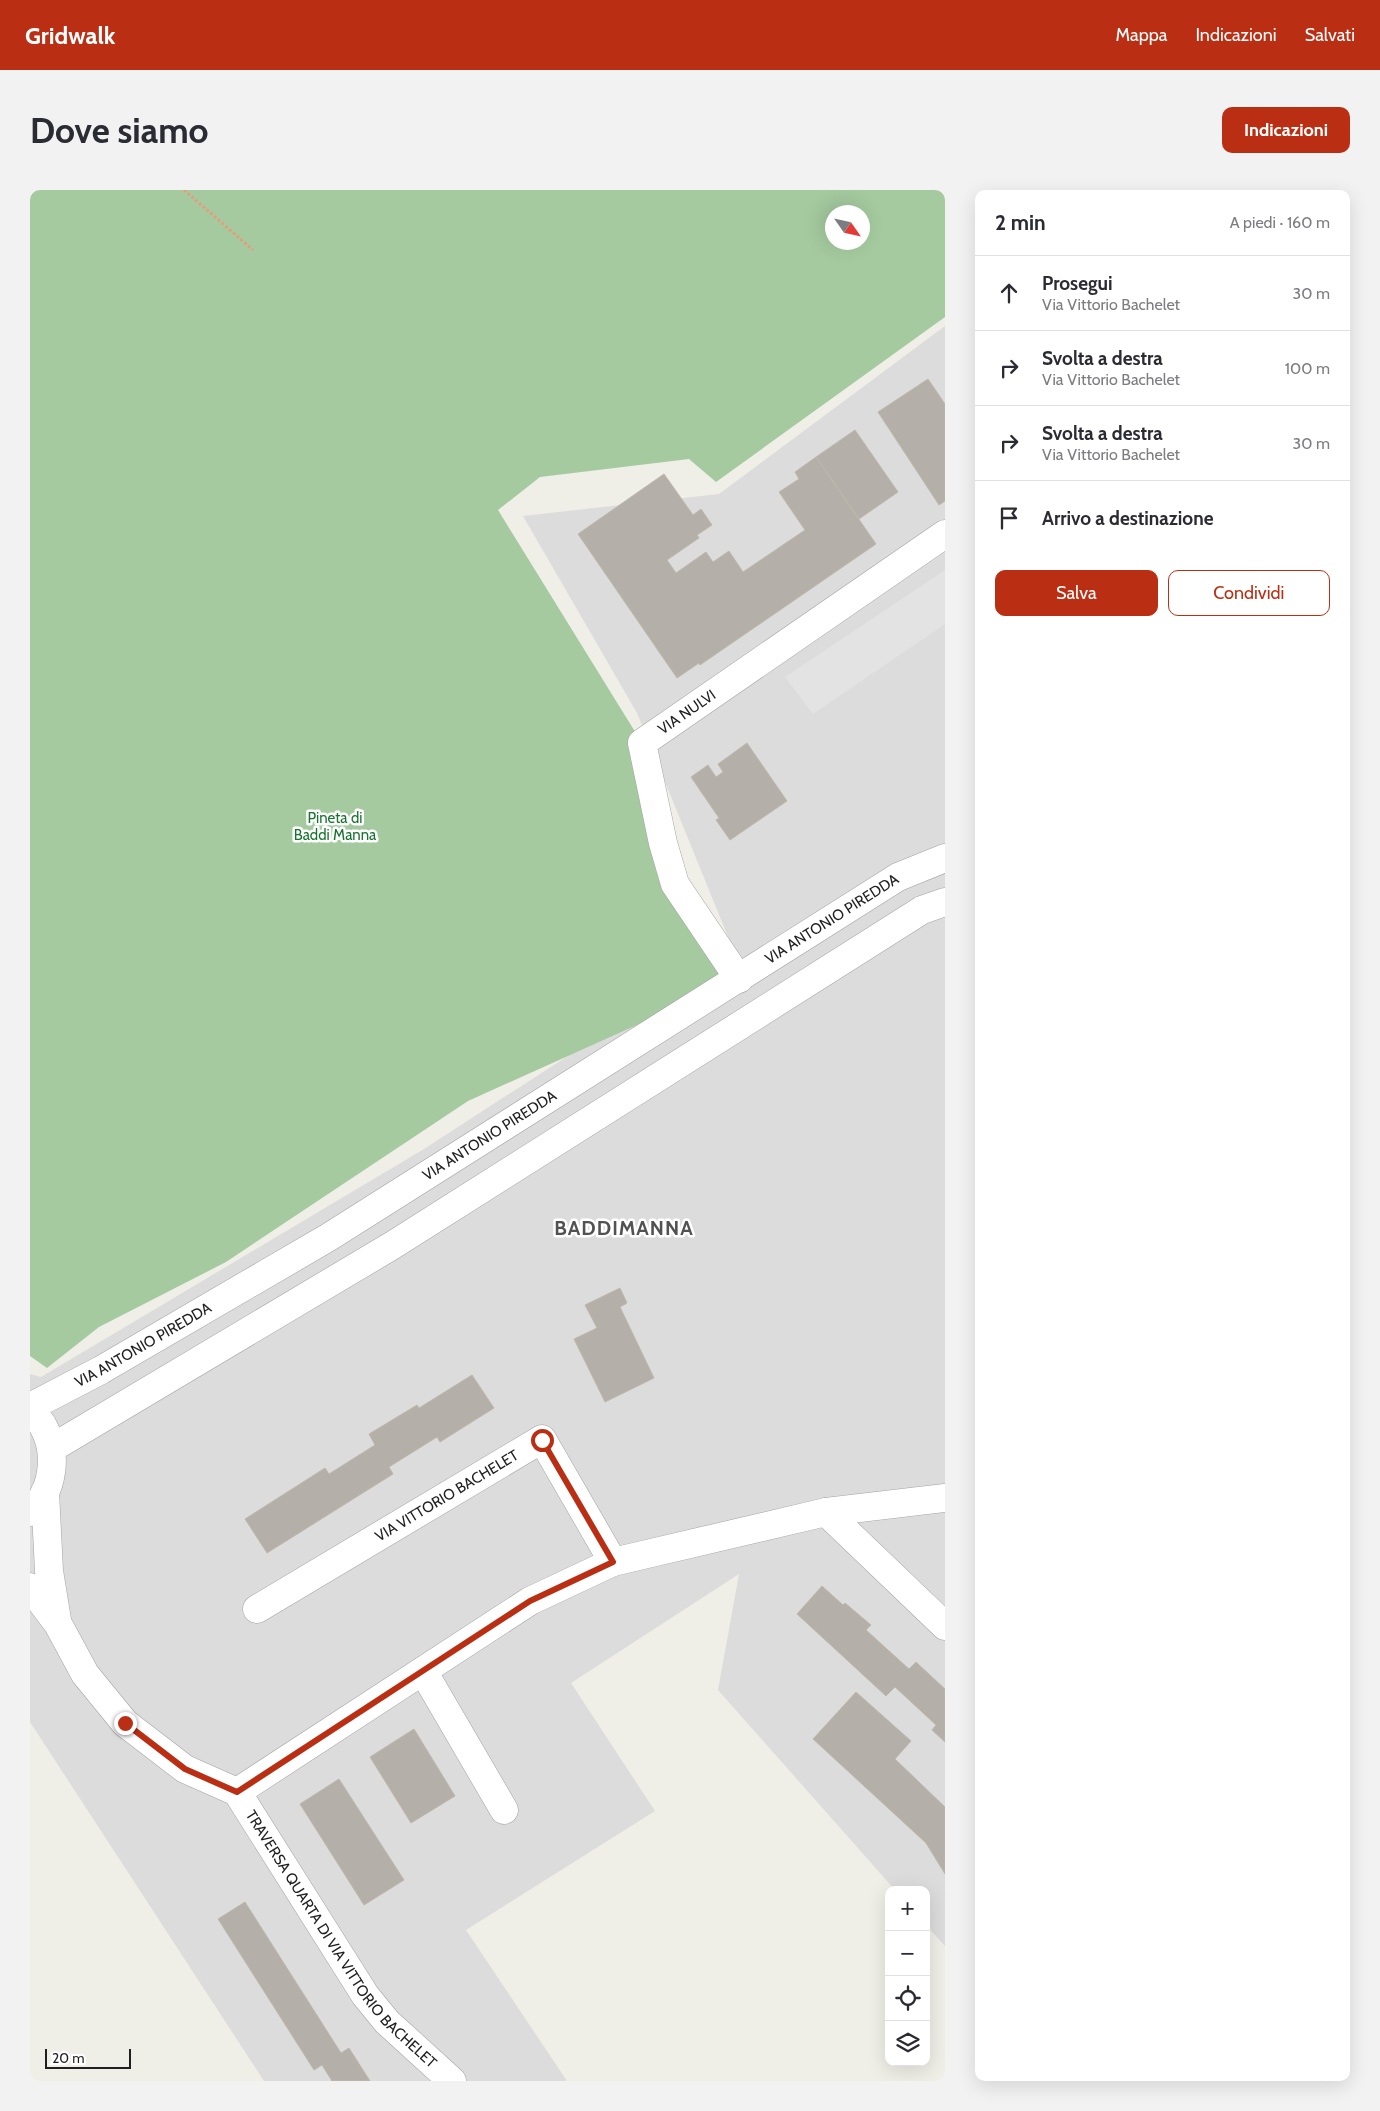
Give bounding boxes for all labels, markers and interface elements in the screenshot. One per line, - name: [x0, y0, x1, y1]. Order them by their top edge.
- text: Gridwalk: [25, 21, 115, 50]
- text: Mappa: [1116, 24, 1167, 46]
- text: Indicazioni: [1195, 24, 1277, 46]
- text: Salvati: [1305, 24, 1355, 46]
- button: Indicazioni: [1222, 107, 1350, 153]
- text: Dove siamo: [30, 109, 209, 152]
- north arrow: [825, 205, 870, 250]
- text: 2 min: [995, 210, 1046, 235]
- text: A piedi · 160 m: [1230, 213, 1330, 232]
- text: Prosegui: [1042, 272, 1113, 295]
- icon: ahead: [995, 279, 1023, 307]
- text: 30 m: [1293, 284, 1330, 303]
- text: Via Vittorio Bachelet: [1042, 295, 1180, 314]
- text: Svolta a destra: [1042, 347, 1163, 370]
- icon: right: [995, 354, 1023, 382]
- text: 100 m: [1285, 359, 1330, 378]
- text: Via Vittorio Bachelet: [1042, 370, 1180, 389]
- text: Svolta a destra: [1042, 422, 1163, 445]
- icon: right: [995, 429, 1023, 457]
- text: 30 m: [1293, 434, 1330, 453]
- text: Via Vittorio Bachelet: [1042, 445, 1180, 464]
- icon: arrive: [995, 504, 1023, 532]
- text: Arrivo a destinazione: [1042, 507, 1213, 530]
- button: Salva: [995, 570, 1158, 616]
- button: Condividi: [1168, 570, 1330, 616]
- street label: VIA NULVI: [655, 686, 719, 738]
- park label: Pineta di Baddi Manna: [294, 809, 377, 844]
- street label: VIA ANTONIO PIREDDA: [762, 870, 903, 968]
- street label: VIA ANTONIO PIREDDA: [419, 1086, 560, 1184]
- district label: BADDIMANNA: [554, 1216, 694, 1240]
- street label: VIA ANTONIO PIREDDA: [72, 1298, 215, 1391]
- route start: [531, 1429, 554, 1452]
- street label: VIA VITTORIO BACHELET: [372, 1446, 522, 1545]
- route end: [114, 1712, 137, 1735]
- street label: TRAVERSA QUARTA DI VIA VITTORIO BACHELET: [242, 1807, 440, 2072]
- map controls: [885, 1886, 930, 2066]
- button: +: [885, 1886, 930, 1931]
- button: −: [885, 1931, 930, 1976]
- button: locate: [885, 1976, 930, 2021]
- button: layers: [885, 2021, 930, 2066]
- scale bar: [45, 2046, 131, 2069]
- text: 20 m: [52, 2049, 85, 2067]

